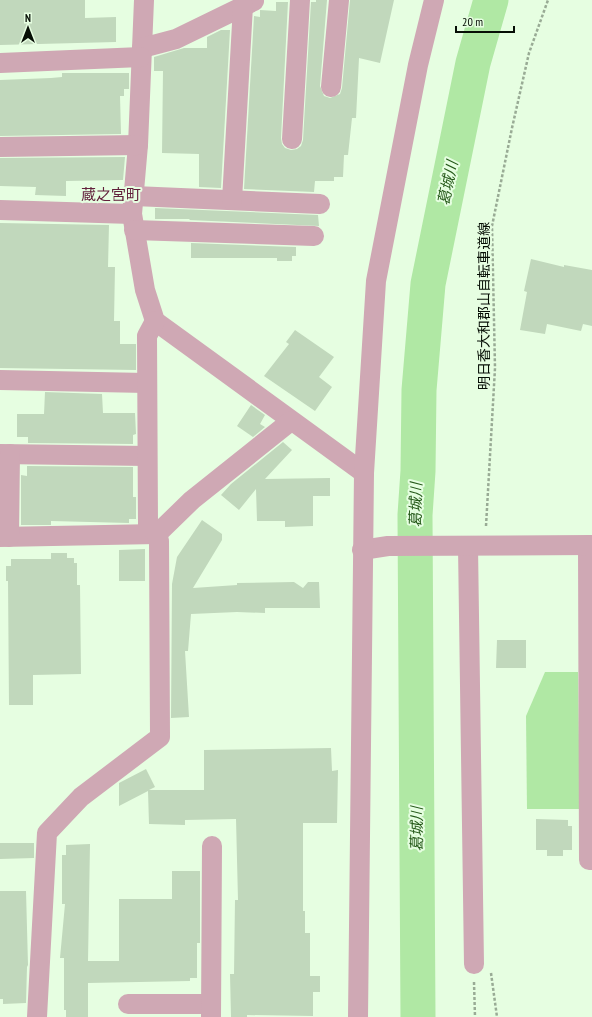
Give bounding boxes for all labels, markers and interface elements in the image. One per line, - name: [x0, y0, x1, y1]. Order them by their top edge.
- north arrow: [8, 8, 48, 48]
- scale bar: [456, 8, 514, 34]
- text: N: [25, 11, 31, 25]
- text: 20 m: [462, 14, 483, 29]
- water label: 葛城川: [434, 157, 462, 207]
- district label: 蔵之宮町: [81, 185, 141, 204]
- street label: 明日香大和郡山自転車道線: [475, 222, 493, 390]
- water label: 葛城川: [406, 480, 425, 528]
- water label: 葛城川: [407, 805, 426, 852]

